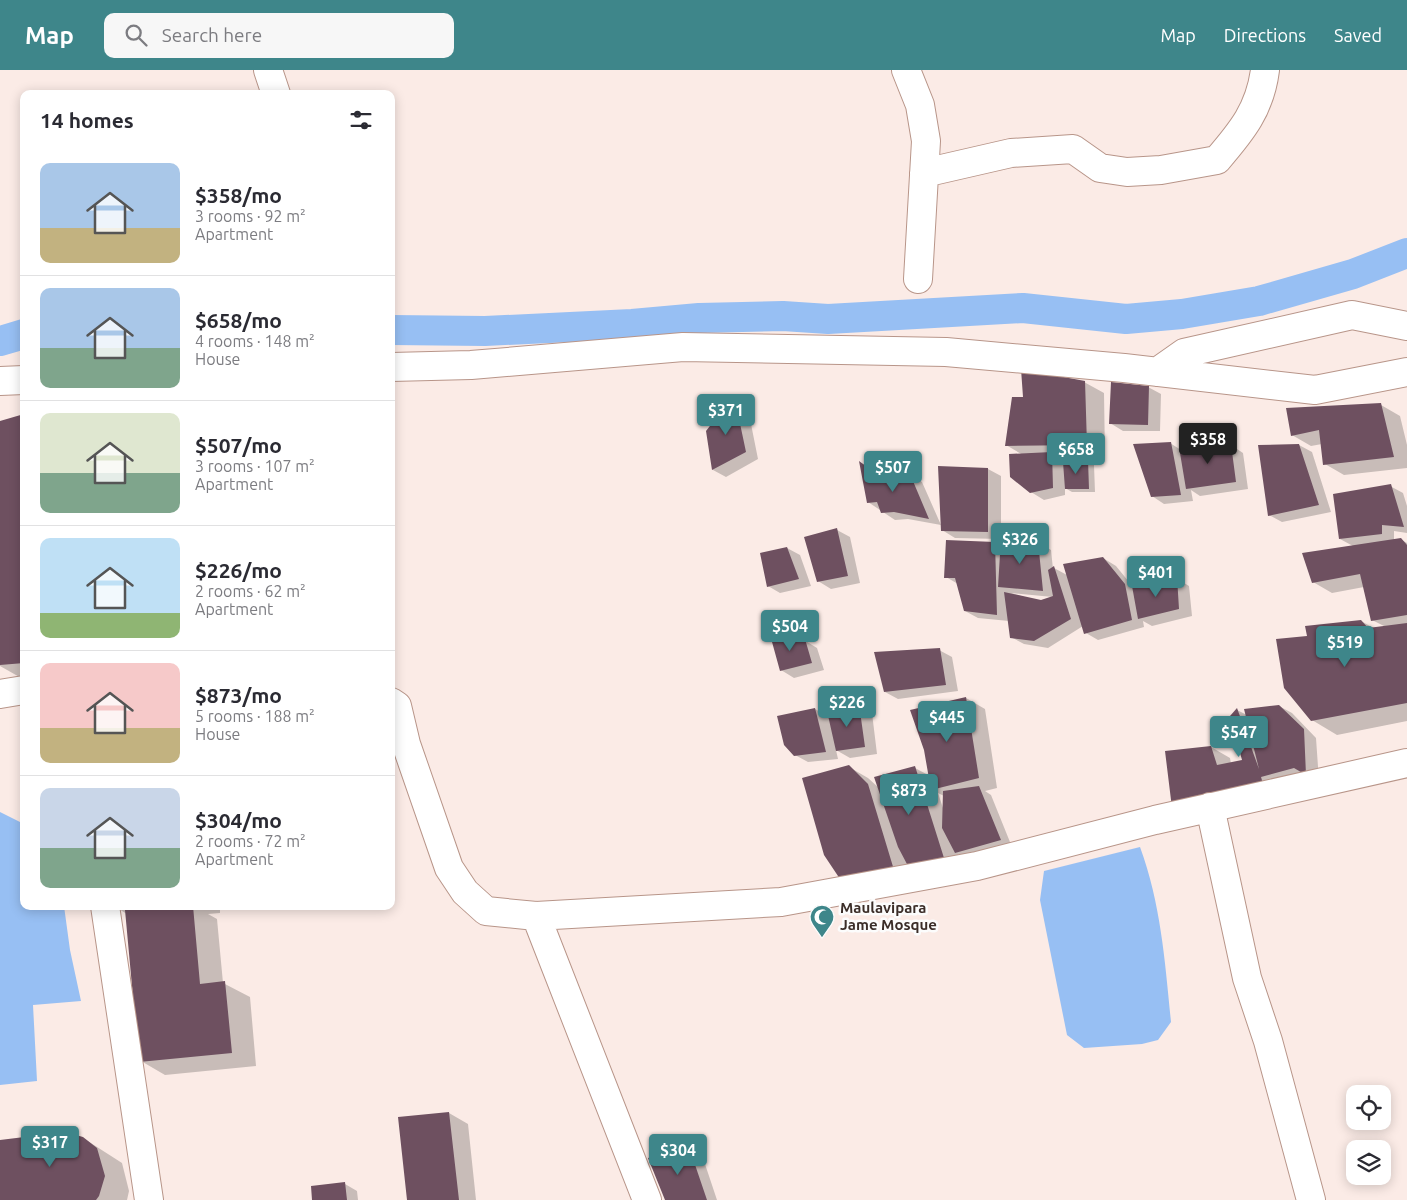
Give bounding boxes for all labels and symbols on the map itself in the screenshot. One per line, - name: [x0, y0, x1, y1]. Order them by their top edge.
- pin: $371: [696, 394, 756, 436]
- pin: $358: [1178, 422, 1238, 465]
- pin: $658: [1046, 432, 1106, 475]
- pin: $507: [863, 450, 923, 493]
- pin: $326: [990, 522, 1050, 565]
- pin: $401: [1126, 556, 1186, 598]
- pin: $504: [760, 610, 820, 652]
- pin: $519: [1315, 626, 1375, 668]
- pin: $226: [817, 686, 877, 728]
- pin: $445: [917, 700, 977, 743]
- pin: $547: [1209, 716, 1269, 758]
- pin: $873: [879, 774, 939, 816]
- place label: Maulavipara Jame Mosque: [840, 899, 937, 933]
- mosque icon: Maulavipara Jame Mosque: [809, 904, 835, 938]
- pin: $317: [20, 1126, 80, 1168]
- pin: $304: [648, 1134, 708, 1176]

